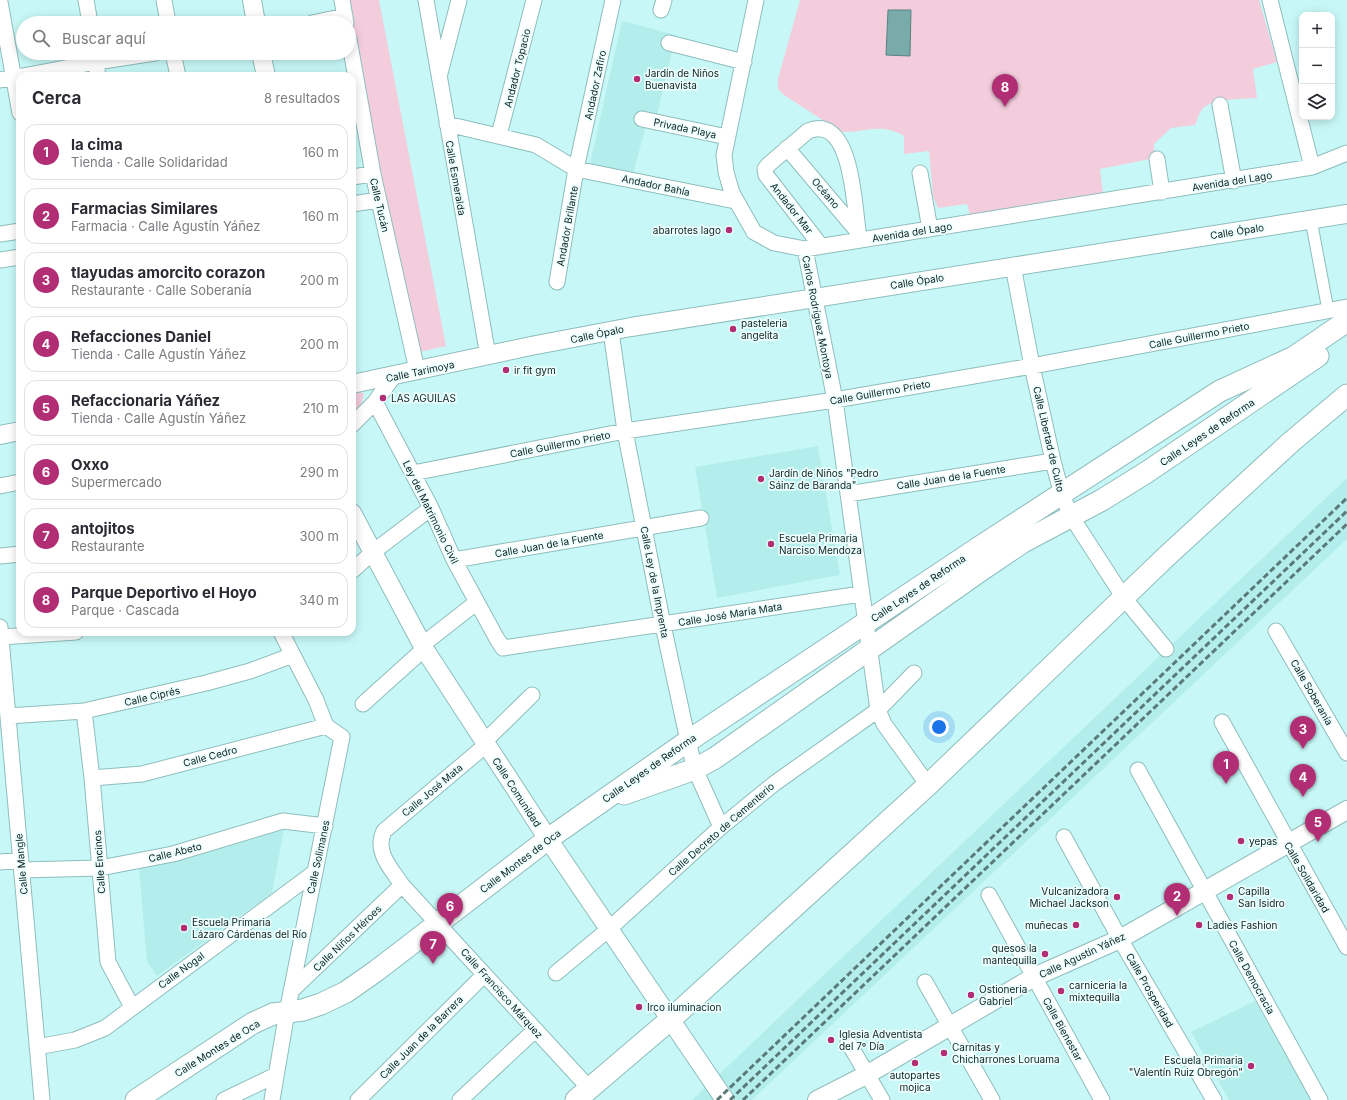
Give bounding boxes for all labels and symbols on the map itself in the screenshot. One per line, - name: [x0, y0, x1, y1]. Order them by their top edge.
- street label: Andador Topacio: [501, 27, 533, 109]
- street label: Andador Zafiro: [582, 49, 608, 121]
- place label: Jardín de Niños Buenavista: [645, 67, 719, 91]
- marker: Jardín de Niños Buenavista: [632, 74, 642, 84]
- pin: 8: [992, 74, 1018, 107]
- street label: Privada Playa: [652, 115, 718, 141]
- street label: Calle Esmeralda: [444, 140, 468, 216]
- street label: Avenida del Lago: [1191, 169, 1273, 193]
- street label: Andador Bahía: [621, 172, 691, 198]
- street label: Océano: [809, 175, 843, 211]
- street label: Calle Tucán: [368, 177, 392, 233]
- street label: Andador Mar: [768, 180, 816, 236]
- street label: Andador Brillante: [554, 185, 580, 267]
- street label: Avenida del Lago: [871, 220, 953, 244]
- street label: Calle Ópalo: [1209, 220, 1265, 241]
- place label: abarrotes lago: [653, 224, 721, 236]
- marker: abarrotes lago: [724, 225, 734, 235]
- street label: Carlos Rodríguez Montoya: [800, 254, 836, 380]
- street label: Calle Ópalo: [889, 270, 945, 291]
- place label: pasteleria angelita: [741, 317, 787, 341]
- street label: Calle Guillermo Prieto: [1148, 319, 1250, 351]
- street label: Calle Ópalo: [569, 322, 625, 346]
- marker: pasteleria angelita: [728, 324, 738, 334]
- street label: Calle Tarimoya: [385, 358, 455, 384]
- place label: ir fit gym: [514, 364, 556, 376]
- marker: ir fit gym: [501, 365, 511, 375]
- street label: Calle Guillermo Prieto: [829, 377, 931, 407]
- street label: Calle Libertad de Culto: [1031, 385, 1067, 493]
- place label: LAS AGUILAS: [391, 392, 456, 404]
- marker: LAS AGUILAS: [378, 393, 388, 403]
- street label: Calle Leyes de Reforma: [1157, 396, 1257, 468]
- street label: Calle Guillermo Prieto: [509, 428, 611, 460]
- street label: Ley del Matrimonio Civil: [401, 458, 461, 566]
- street label: Calle Juan de la Fuente: [896, 462, 1007, 492]
- place label: Jardín de Niños "Pedro Sáinz de Baranda": [769, 467, 878, 491]
- marker: Jardín de Niños "Pedro Sáinz de Baranda": [756, 474, 766, 484]
- street label: Calle Ley de la Imprenta: [638, 525, 672, 639]
- street label: Calle Juan de la Fuente: [494, 528, 604, 559]
- place label: Escuela Primaria Narciso Mendoza: [779, 532, 862, 556]
- marker: Escuela Primaria Narciso Mendoza: [766, 539, 776, 549]
- street label: Calle Leyes de Reforma: [868, 552, 968, 624]
- street label: Calle José María Mata: [677, 600, 783, 628]
- street label: Calle Soberanía: [1288, 657, 1336, 727]
- street label: Calle Ciprés: [123, 684, 181, 708]
- pin: 3: [1290, 716, 1316, 749]
- your location: [929, 717, 949, 737]
- street label: Calle Leyes de Reforma: [600, 731, 698, 805]
- street label: Calle Cedro: [182, 743, 238, 769]
- pin: 1: [1213, 751, 1239, 784]
- street label: Calle Comunidad: [490, 755, 544, 829]
- street label: Calle José Mata: [399, 761, 465, 819]
- pin: 4: [1290, 764, 1316, 797]
- street label: Calle Decreto de Cementerio: [666, 780, 776, 878]
- pin: 5: [1305, 809, 1331, 842]
- street label: Calle Solimanes: [304, 819, 332, 895]
- street label: Calle Montes de Oca: [477, 827, 563, 895]
- street label: Calle Encinos: [91, 830, 107, 894]
- street label: Calle Mangle: [12, 833, 30, 895]
- place label: yepas: [1249, 835, 1277, 847]
- marker: yepas: [1236, 836, 1246, 846]
- street label: Calle Abeto: [147, 840, 203, 864]
- street label: Calle Solidaridad: [1282, 840, 1332, 914]
- pin: 2: [1164, 883, 1190, 916]
- place label: Vulcanizadora Michael Jackson: [1030, 885, 1109, 909]
- place label: Capilla San Isidro: [1238, 885, 1285, 909]
- marker: Vulcanizadora Michael Jackson: [1112, 892, 1122, 902]
- marker: Capilla San Isidro: [1225, 892, 1235, 902]
- pin: 6: [437, 893, 463, 926]
- street label: Calle Niños Héroes: [310, 902, 384, 974]
- place label: Escuela Primaria Lázaro Cárdenas del Río: [192, 916, 307, 940]
- place label: muñecas: [1025, 919, 1068, 931]
- place label: Ladies Fashion: [1207, 919, 1278, 931]
- marker: muñecas: [1071, 920, 1081, 930]
- marker: Ladies Fashion: [1194, 920, 1204, 930]
- marker: Escuela Primaria Lázaro Cárdenas del Río: [179, 923, 189, 933]
- street label: Calle Agustín Yáñez: [1037, 930, 1127, 980]
- pin: 7: [420, 931, 446, 964]
- street label: Calle Democracia: [1227, 938, 1277, 1016]
- place label: quesos la mantequilla: [983, 942, 1037, 966]
- street label: Calle Francisco Márquez: [458, 946, 546, 1040]
- street label: Calle Nogal: [156, 949, 206, 991]
- marker: quesos la mantequilla: [1040, 949, 1050, 959]
- street label: Calle Prosperidad: [1124, 951, 1176, 1029]
- place label: carniceria la mixtequilla: [1069, 979, 1127, 1003]
- place label: Ostioneria Gabriel: [979, 983, 1027, 1007]
- marker: carniceria la mixtequilla: [1056, 986, 1066, 996]
- marker: Ostioneria Gabriel: [966, 990, 976, 1000]
- street label: Calle Juan de la Barrera: [377, 993, 465, 1081]
- street label: Calle Bienestar: [1041, 995, 1086, 1063]
- place label: Irco iluminacion: [647, 1001, 721, 1013]
- marker: Irco iluminacion: [634, 1002, 644, 1012]
- street label: Calle Montes de Oca: [172, 1017, 262, 1079]
- place label: Iglesia Adventista del 7º Día: [839, 1028, 922, 1052]
- marker: Iglesia Adventista del 7º Día: [826, 1035, 836, 1045]
- place label: Carnitas y Chicharrones Loruama: [952, 1041, 1060, 1065]
- marker: Carnitas y Chicharrones Loruama: [939, 1048, 949, 1058]
- place label: Escuela Primaria "Valentín Ruiz Obregón": [1129, 1054, 1243, 1078]
- marker: autopartes mojica: [910, 1058, 920, 1068]
- marker: Escuela Primaria "Valentín Ruiz Obregón": [1246, 1061, 1256, 1071]
- place label: autopartes mojica: [890, 1069, 940, 1093]

